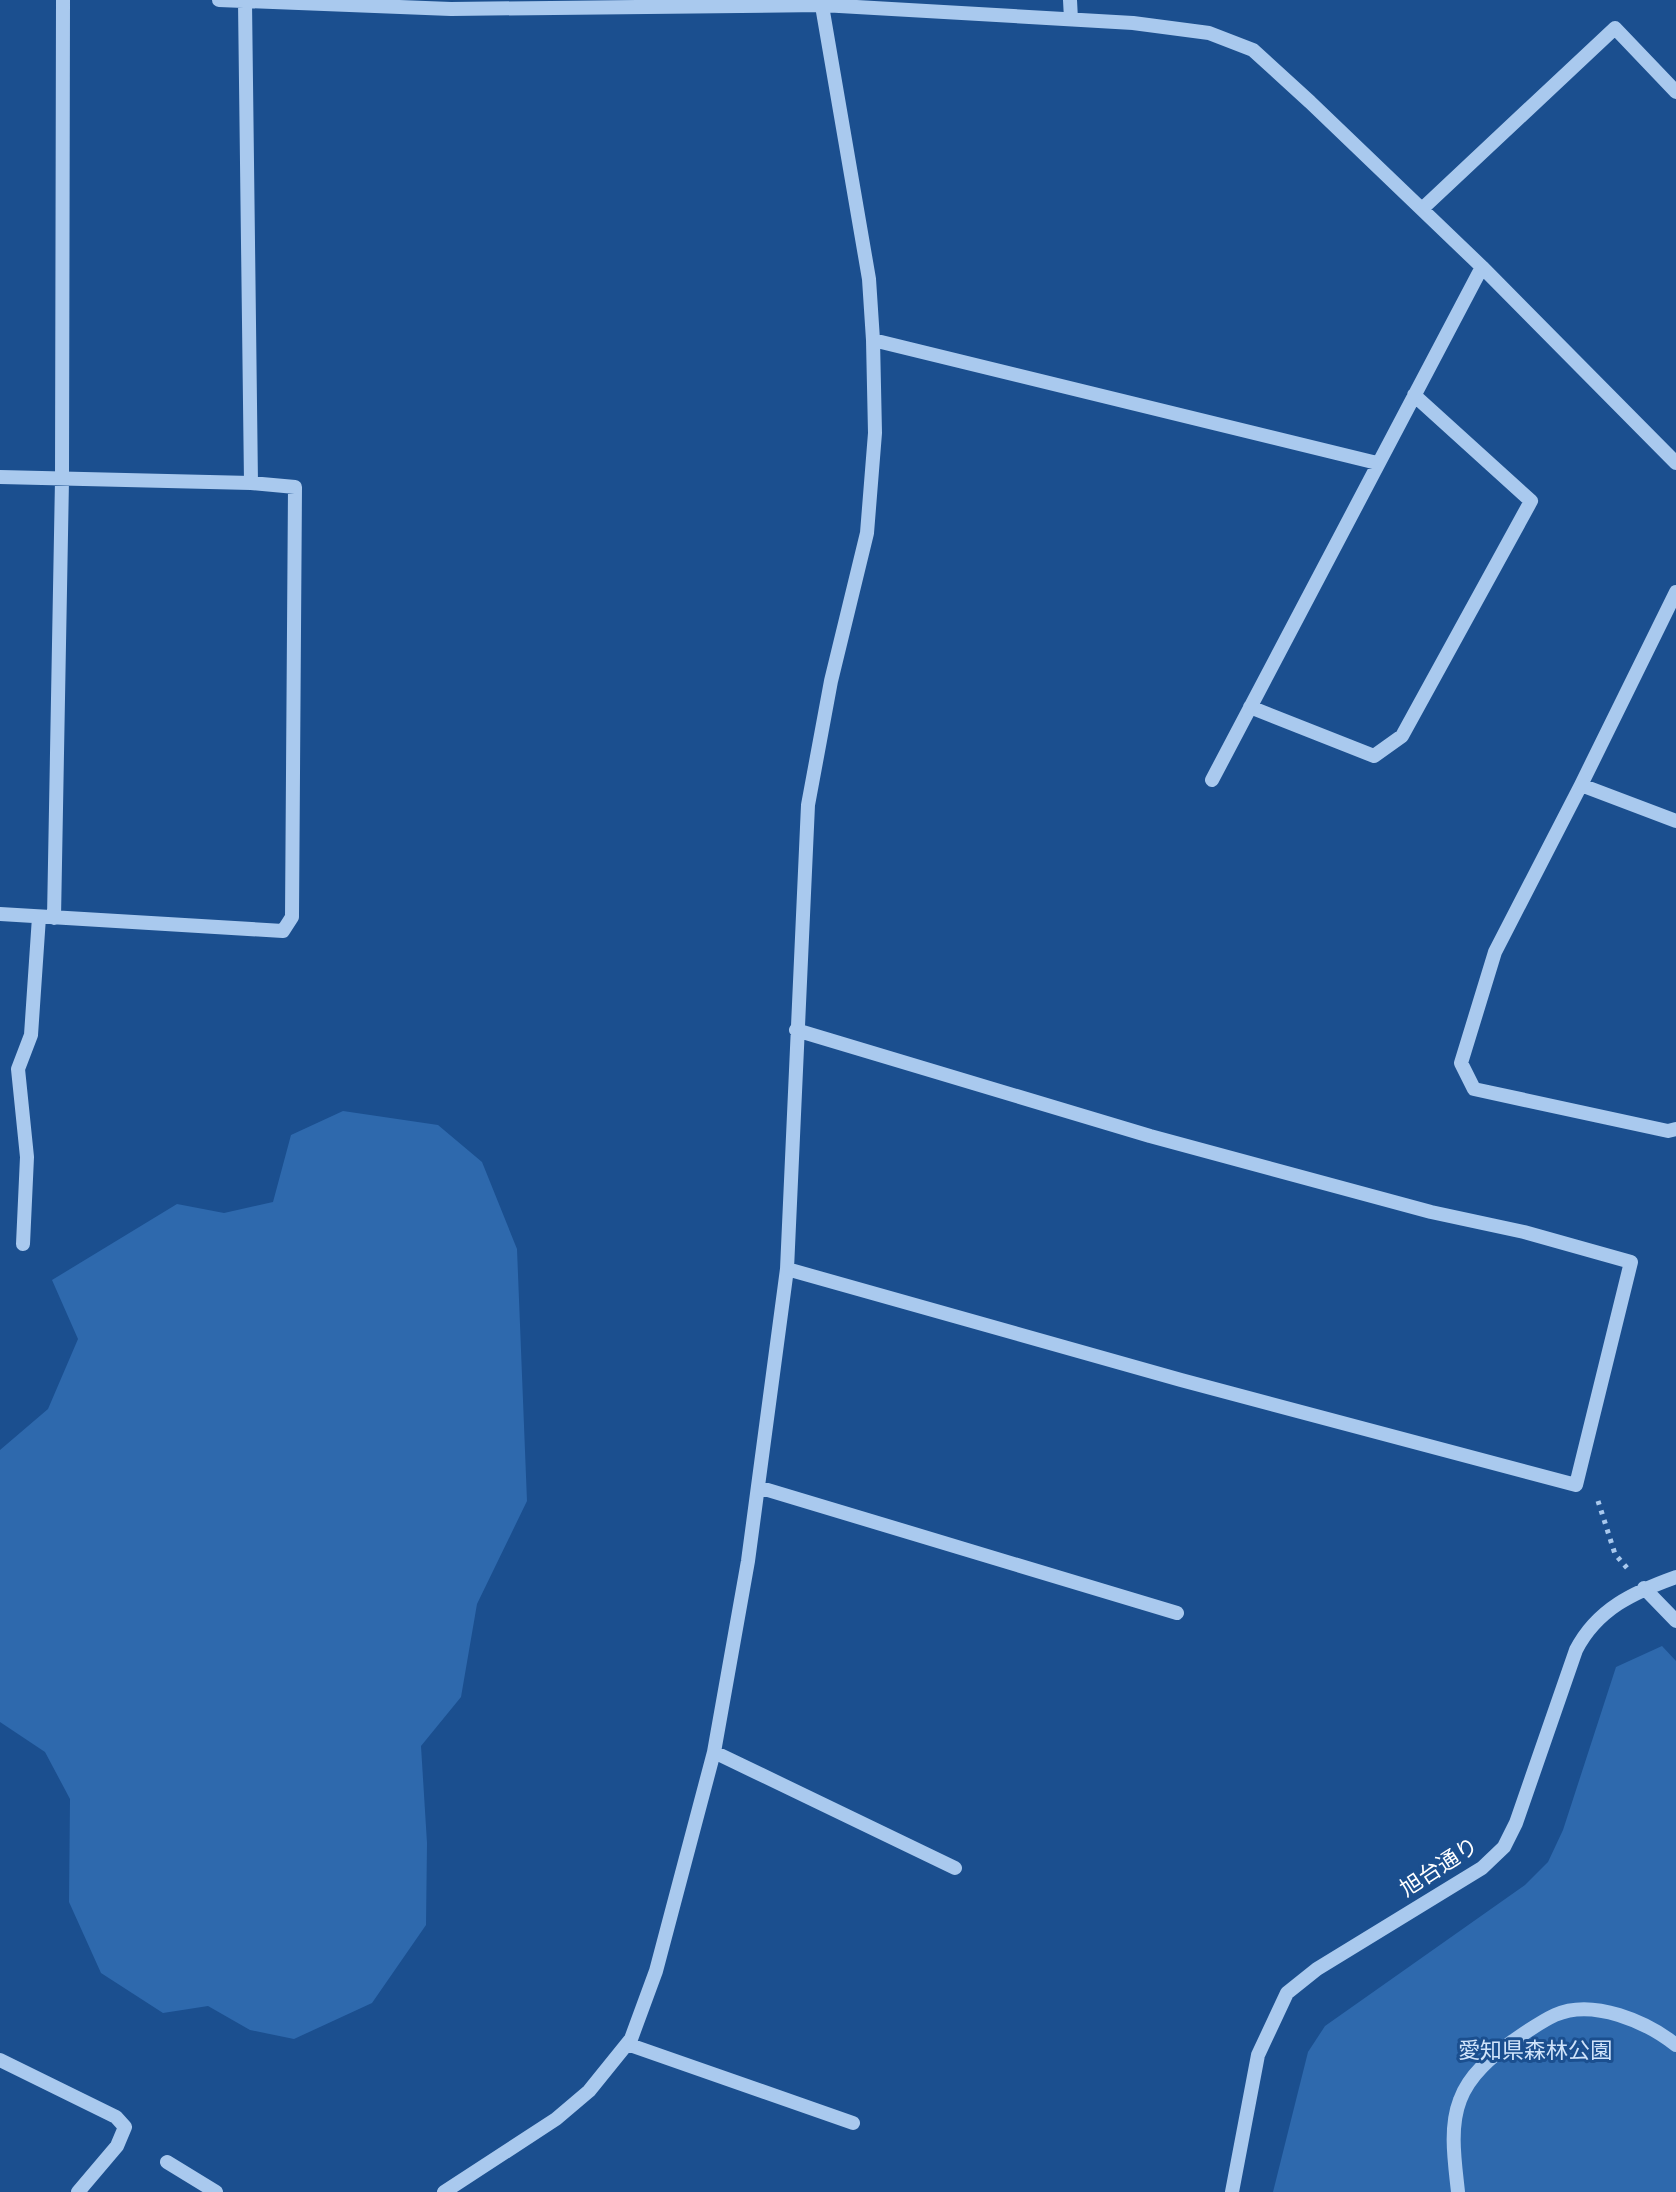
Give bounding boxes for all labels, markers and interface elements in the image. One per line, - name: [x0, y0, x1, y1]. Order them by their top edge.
- street label: 旭台通り: [1395, 1832, 1483, 1902]
- park label: 愛知県森林公園: [1458, 2037, 1612, 2064]

